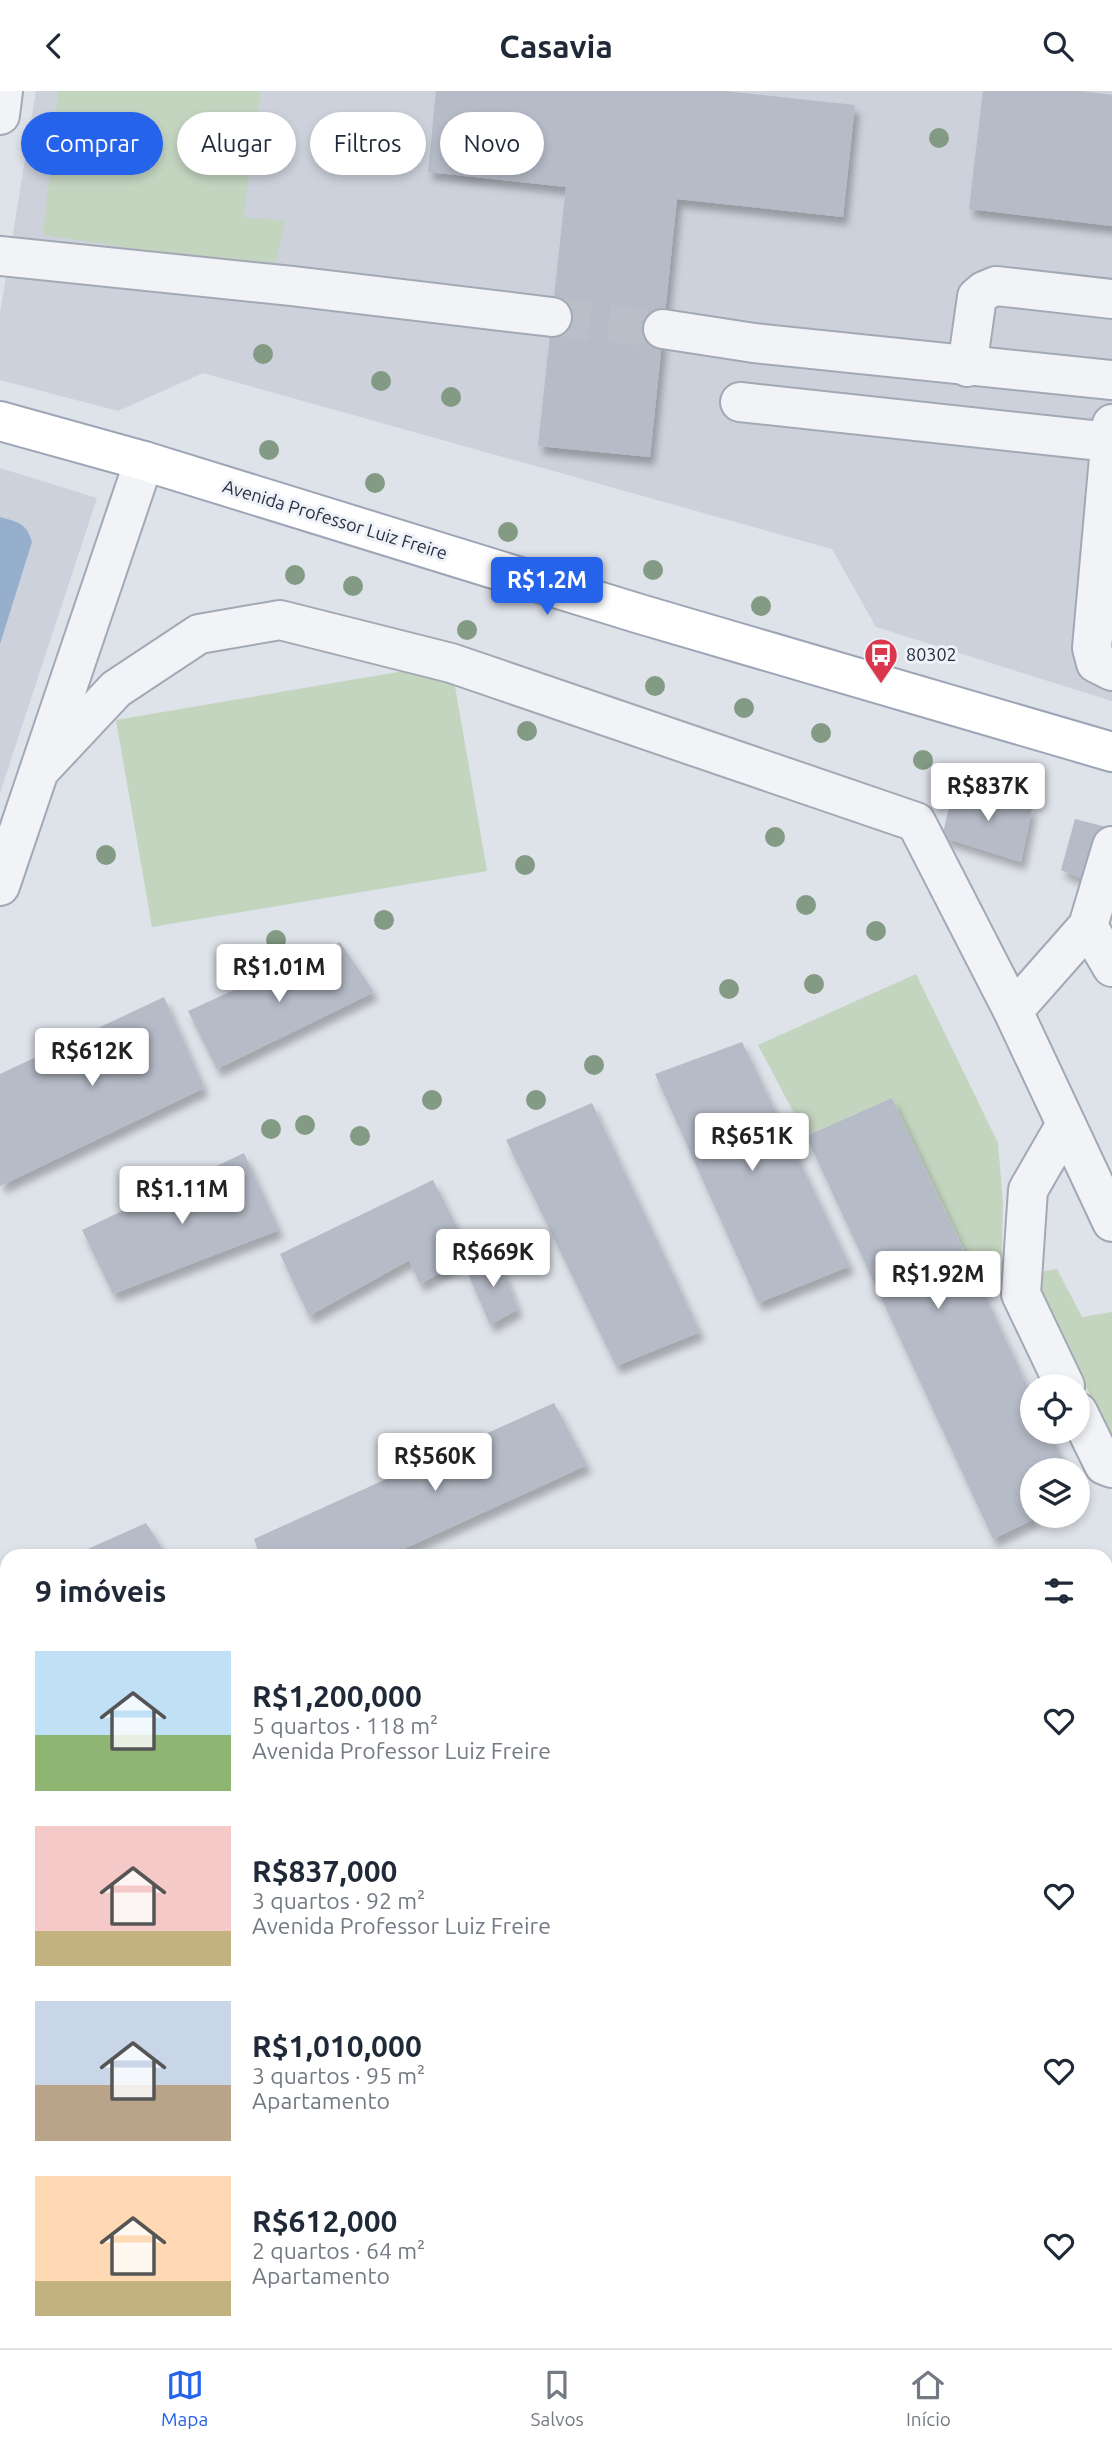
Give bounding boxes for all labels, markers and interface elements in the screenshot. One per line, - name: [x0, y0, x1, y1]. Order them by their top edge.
- icon: back: [35, 27, 73, 65]
- icon: search: [1039, 27, 1077, 65]
- text: Casavia: [499, 28, 613, 64]
- chip: Comprar: [21, 112, 163, 175]
- chip: Alugar: [177, 112, 296, 175]
- chip: Filtros: [310, 112, 426, 175]
- chip: Novo: [440, 112, 544, 175]
- street label: Avenida Professor Luiz Freire: [221, 475, 450, 563]
- pin: R$1.2M: [490, 557, 604, 617]
- text: R$1.2M: [507, 567, 587, 592]
- bus stop icon: 80302: [862, 636, 900, 685]
- place label: 80302: [906, 644, 957, 664]
- pin: R$837K: [931, 763, 1045, 823]
- text: R$837K: [947, 773, 1029, 798]
- pin: R$1.01M: [214, 944, 344, 1004]
- text: R$1.01M: [232, 954, 326, 979]
- pin: R$612K: [35, 1028, 149, 1088]
- text: R$612K: [51, 1038, 133, 1063]
- pin: R$651K: [695, 1114, 809, 1173]
- text: R$651K: [711, 1123, 793, 1148]
- pin: R$1.11M: [117, 1167, 247, 1226]
- text: R$1.11M: [135, 1176, 229, 1201]
- pin: R$669K: [436, 1229, 550, 1289]
- text: R$669K: [452, 1239, 534, 1264]
- pin: R$1.92M: [873, 1251, 1003, 1311]
- text: R$1.92M: [891, 1261, 985, 1286]
- map controls: [1020, 1374, 1090, 1528]
- button: locate: [1020, 1374, 1090, 1444]
- pin: R$560K: [378, 1433, 492, 1493]
- text: R$560K: [394, 1443, 476, 1468]
- button: layers: [1020, 1458, 1090, 1528]
- icon: filters: [1040, 1572, 1078, 1610]
- text: 9 imóveis: [35, 1574, 166, 1608]
- icon: home: [91, 1679, 175, 1763]
- text: R$1,200,000: [252, 1679, 422, 1713]
- icon: heart: [1040, 1702, 1078, 1740]
- text: 5 quartos · 118 m²: [252, 1713, 438, 1738]
- text: Avenida Professor Luiz Freire: [252, 1738, 551, 1763]
- icon: home: [91, 1854, 175, 1938]
- text: R$837,000: [252, 1854, 398, 1888]
- icon: heart: [1040, 1877, 1078, 1915]
- text: 3 quartos · 92 m²: [252, 1888, 425, 1913]
- text: Avenida Professor Luiz Freire: [252, 1913, 551, 1938]
- icon: home: [91, 2029, 175, 2113]
- text: R$1,010,000: [252, 2029, 422, 2063]
- icon: heart: [1040, 2052, 1078, 2090]
- text: 3 quartos · 95 m²: [252, 2063, 425, 2088]
- text: Apartamento: [252, 2088, 390, 2113]
- icon: home: [91, 2204, 175, 2288]
- text: R$612,000: [252, 2204, 398, 2238]
- icon: heart: [1040, 2227, 1078, 2265]
- text: 2 quartos · 64 m²: [252, 2238, 425, 2263]
- text: Apartamento: [252, 2263, 390, 2288]
- tab: Mapa: [161, 2366, 208, 2430]
- tab: Salvos: [530, 2366, 584, 2430]
- tab: Início: [906, 2366, 951, 2430]

